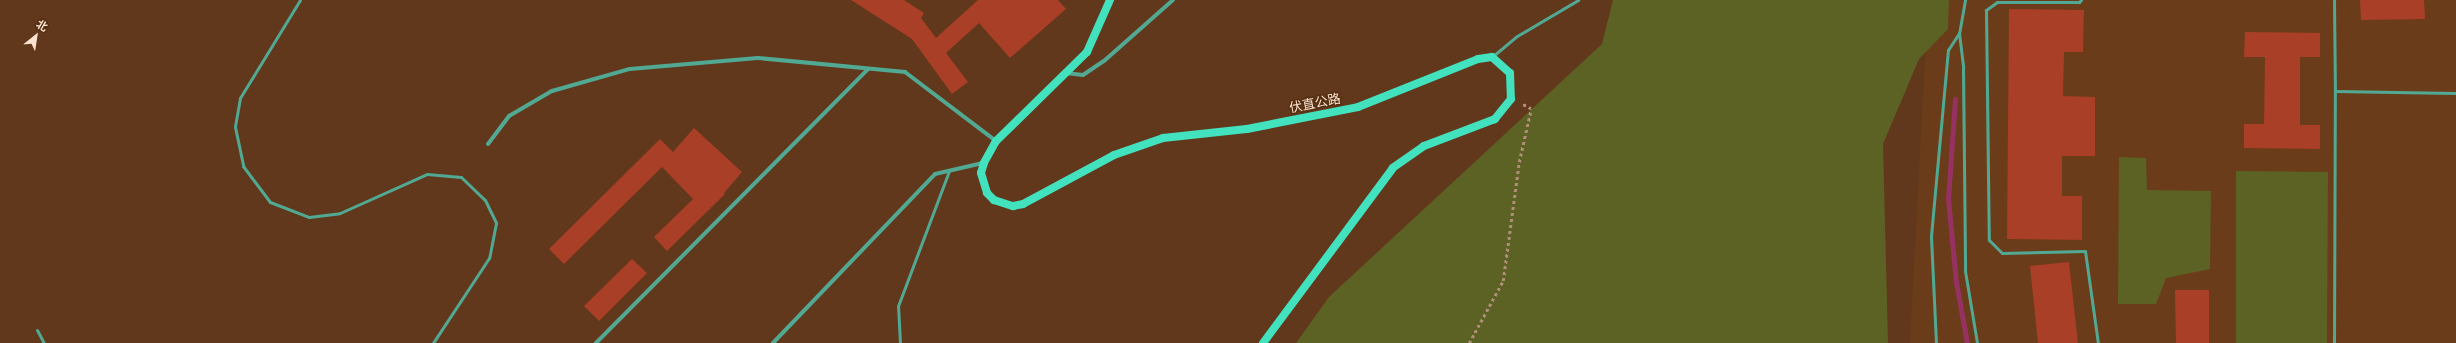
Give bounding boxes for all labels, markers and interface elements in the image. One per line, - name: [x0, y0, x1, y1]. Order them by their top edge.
- north arrow: [16, 16, 56, 56]
- text: 北: [34, 17, 50, 34]
- street label: 伏直公路: [1288, 90, 1342, 116]

